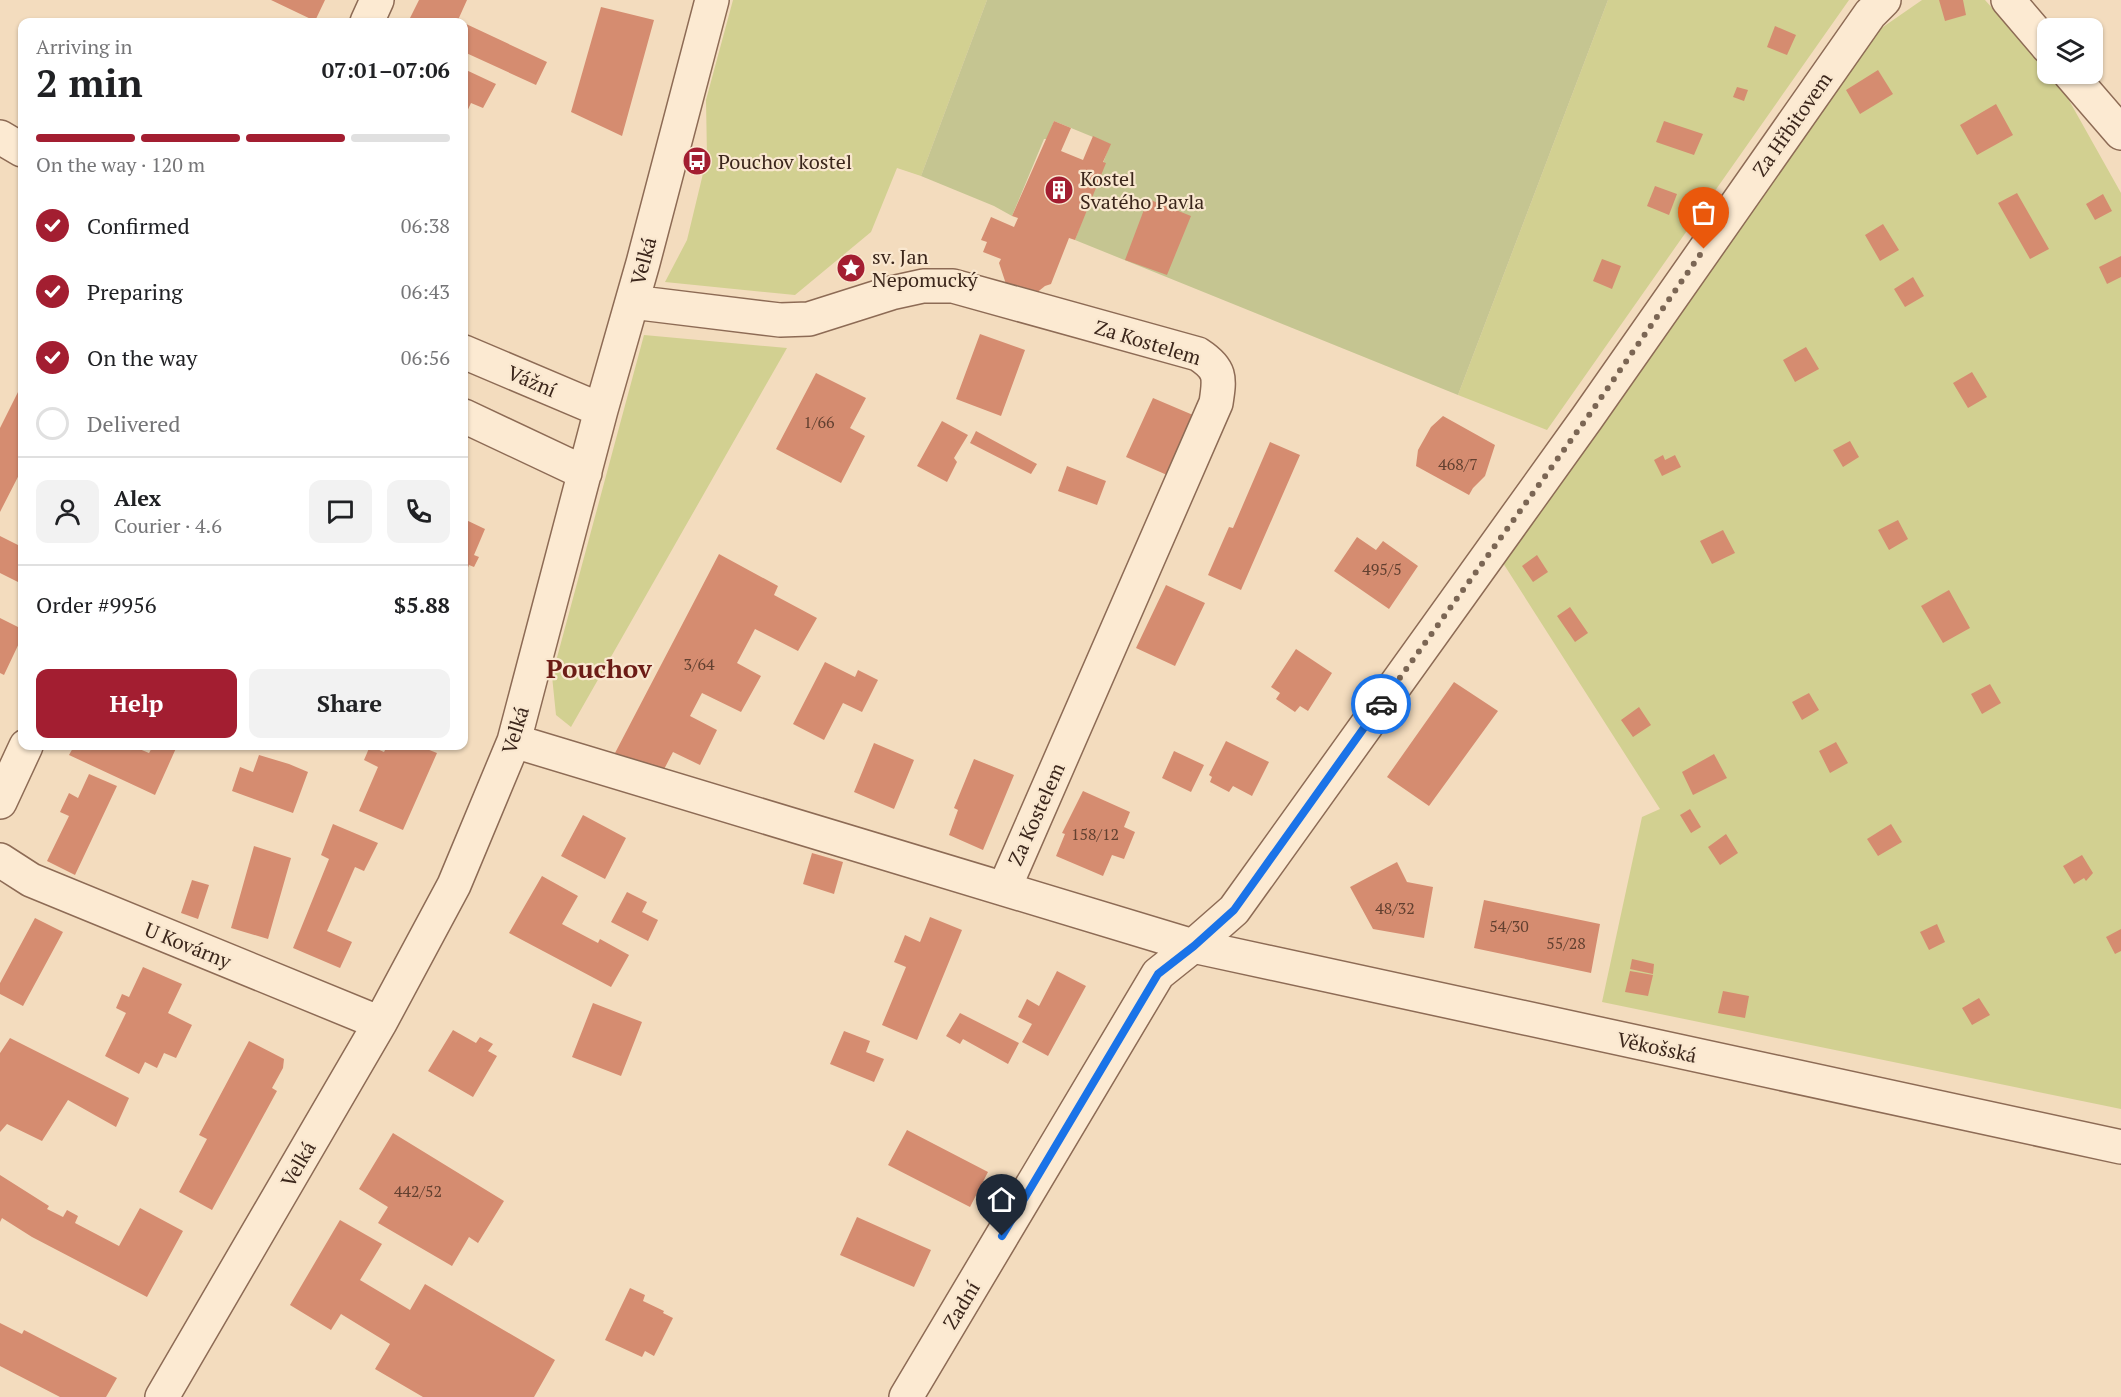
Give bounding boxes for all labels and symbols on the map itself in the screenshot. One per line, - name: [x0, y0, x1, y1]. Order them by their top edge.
- street label: Za Hřbitovem: [1746, 66, 1838, 182]
- bus stop icon: Pouchov kostel: [681, 145, 713, 177]
- place label: Pouchov kostel: [718, 148, 852, 175]
- place label: Kostel Svatého Pavla: [1080, 165, 1204, 215]
- building icon: Kostel Svatého Pavla: [1043, 174, 1075, 206]
- pin: [1678, 187, 1729, 249]
- street label: Velká: [624, 234, 662, 288]
- place label: sv. Jan Nepomucký: [872, 243, 978, 293]
- place icon: sv. Jan Nepomucký: [835, 252, 867, 284]
- street label: Za Kostelem: [1092, 313, 1204, 371]
- street label: Vážní: [503, 359, 561, 403]
- house number: 1/66: [803, 411, 835, 433]
- house number: 468/7: [1438, 453, 1478, 475]
- house number: 495/5: [1362, 558, 1402, 580]
- district label: Pouchov: [546, 651, 653, 685]
- house number: 3/64: [683, 653, 715, 675]
- courier: [1351, 674, 1411, 734]
- street label: Velká: [495, 703, 535, 757]
- street label: Za Kostelem: [1001, 758, 1071, 870]
- house number: 158/12: [1071, 823, 1119, 845]
- house number: 48/32: [1375, 897, 1415, 919]
- street label: U Kovárny: [141, 915, 236, 975]
- house number: 54/30: [1489, 915, 1529, 937]
- house number: 55/28: [1546, 932, 1586, 954]
- street label: Věkošská: [1615, 1025, 1699, 1069]
- street label: Velká: [274, 1136, 322, 1192]
- pin: [976, 1174, 1027, 1236]
- house number: 442/52: [394, 1180, 442, 1202]
- street label: Zadní: [936, 1276, 986, 1334]

